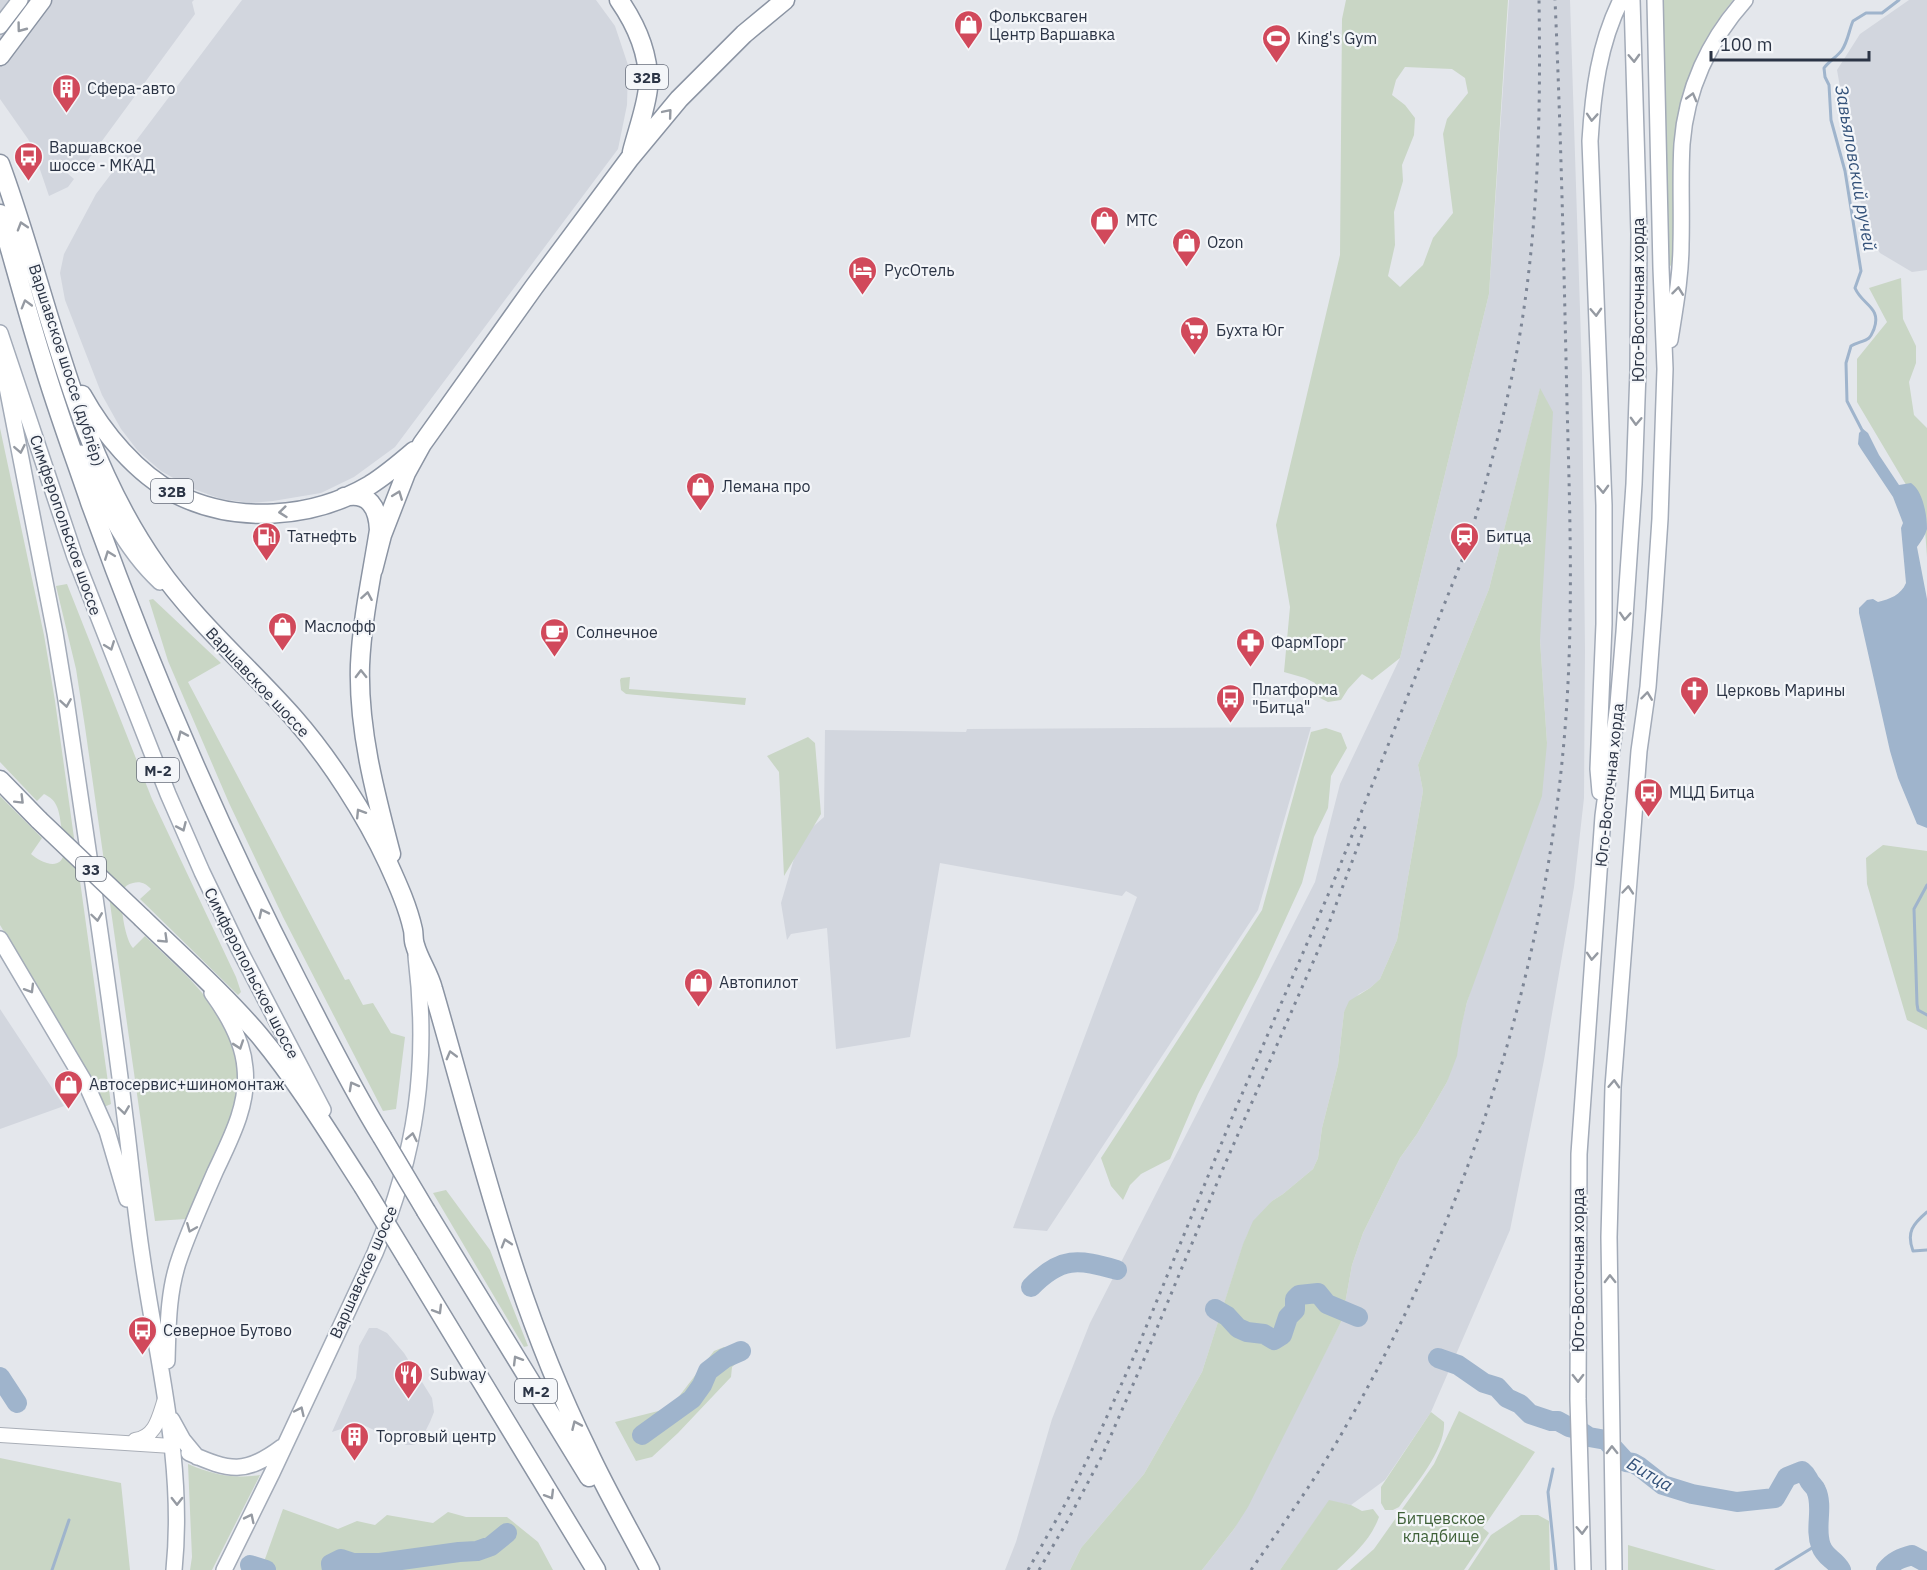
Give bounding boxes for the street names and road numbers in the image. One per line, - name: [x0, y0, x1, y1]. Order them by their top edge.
- road number: 32B: [626, 65, 668, 89]
- street label: Юго-Восточная хорда: [1628, 217, 1648, 382]
- street label: Варшавское шоссе (дублёр): [25, 261, 109, 469]
- street label: Симферопольское шоссе: [26, 432, 106, 618]
- road number: 32B: [151, 479, 193, 503]
- street label: Варшавское шоссе: [202, 623, 314, 741]
- street label: Юго-Восточная хорда: [1590, 702, 1628, 868]
- road number: М-2: [137, 758, 179, 782]
- road number: 33: [76, 857, 106, 881]
- street label: Симферопольское шоссе: [200, 884, 304, 1062]
- street label: Юго-Восточная хорда: [1568, 1187, 1588, 1352]
- street label: Варшавское шоссе: [325, 1202, 401, 1341]
- road number: М-2: [515, 1379, 557, 1403]

